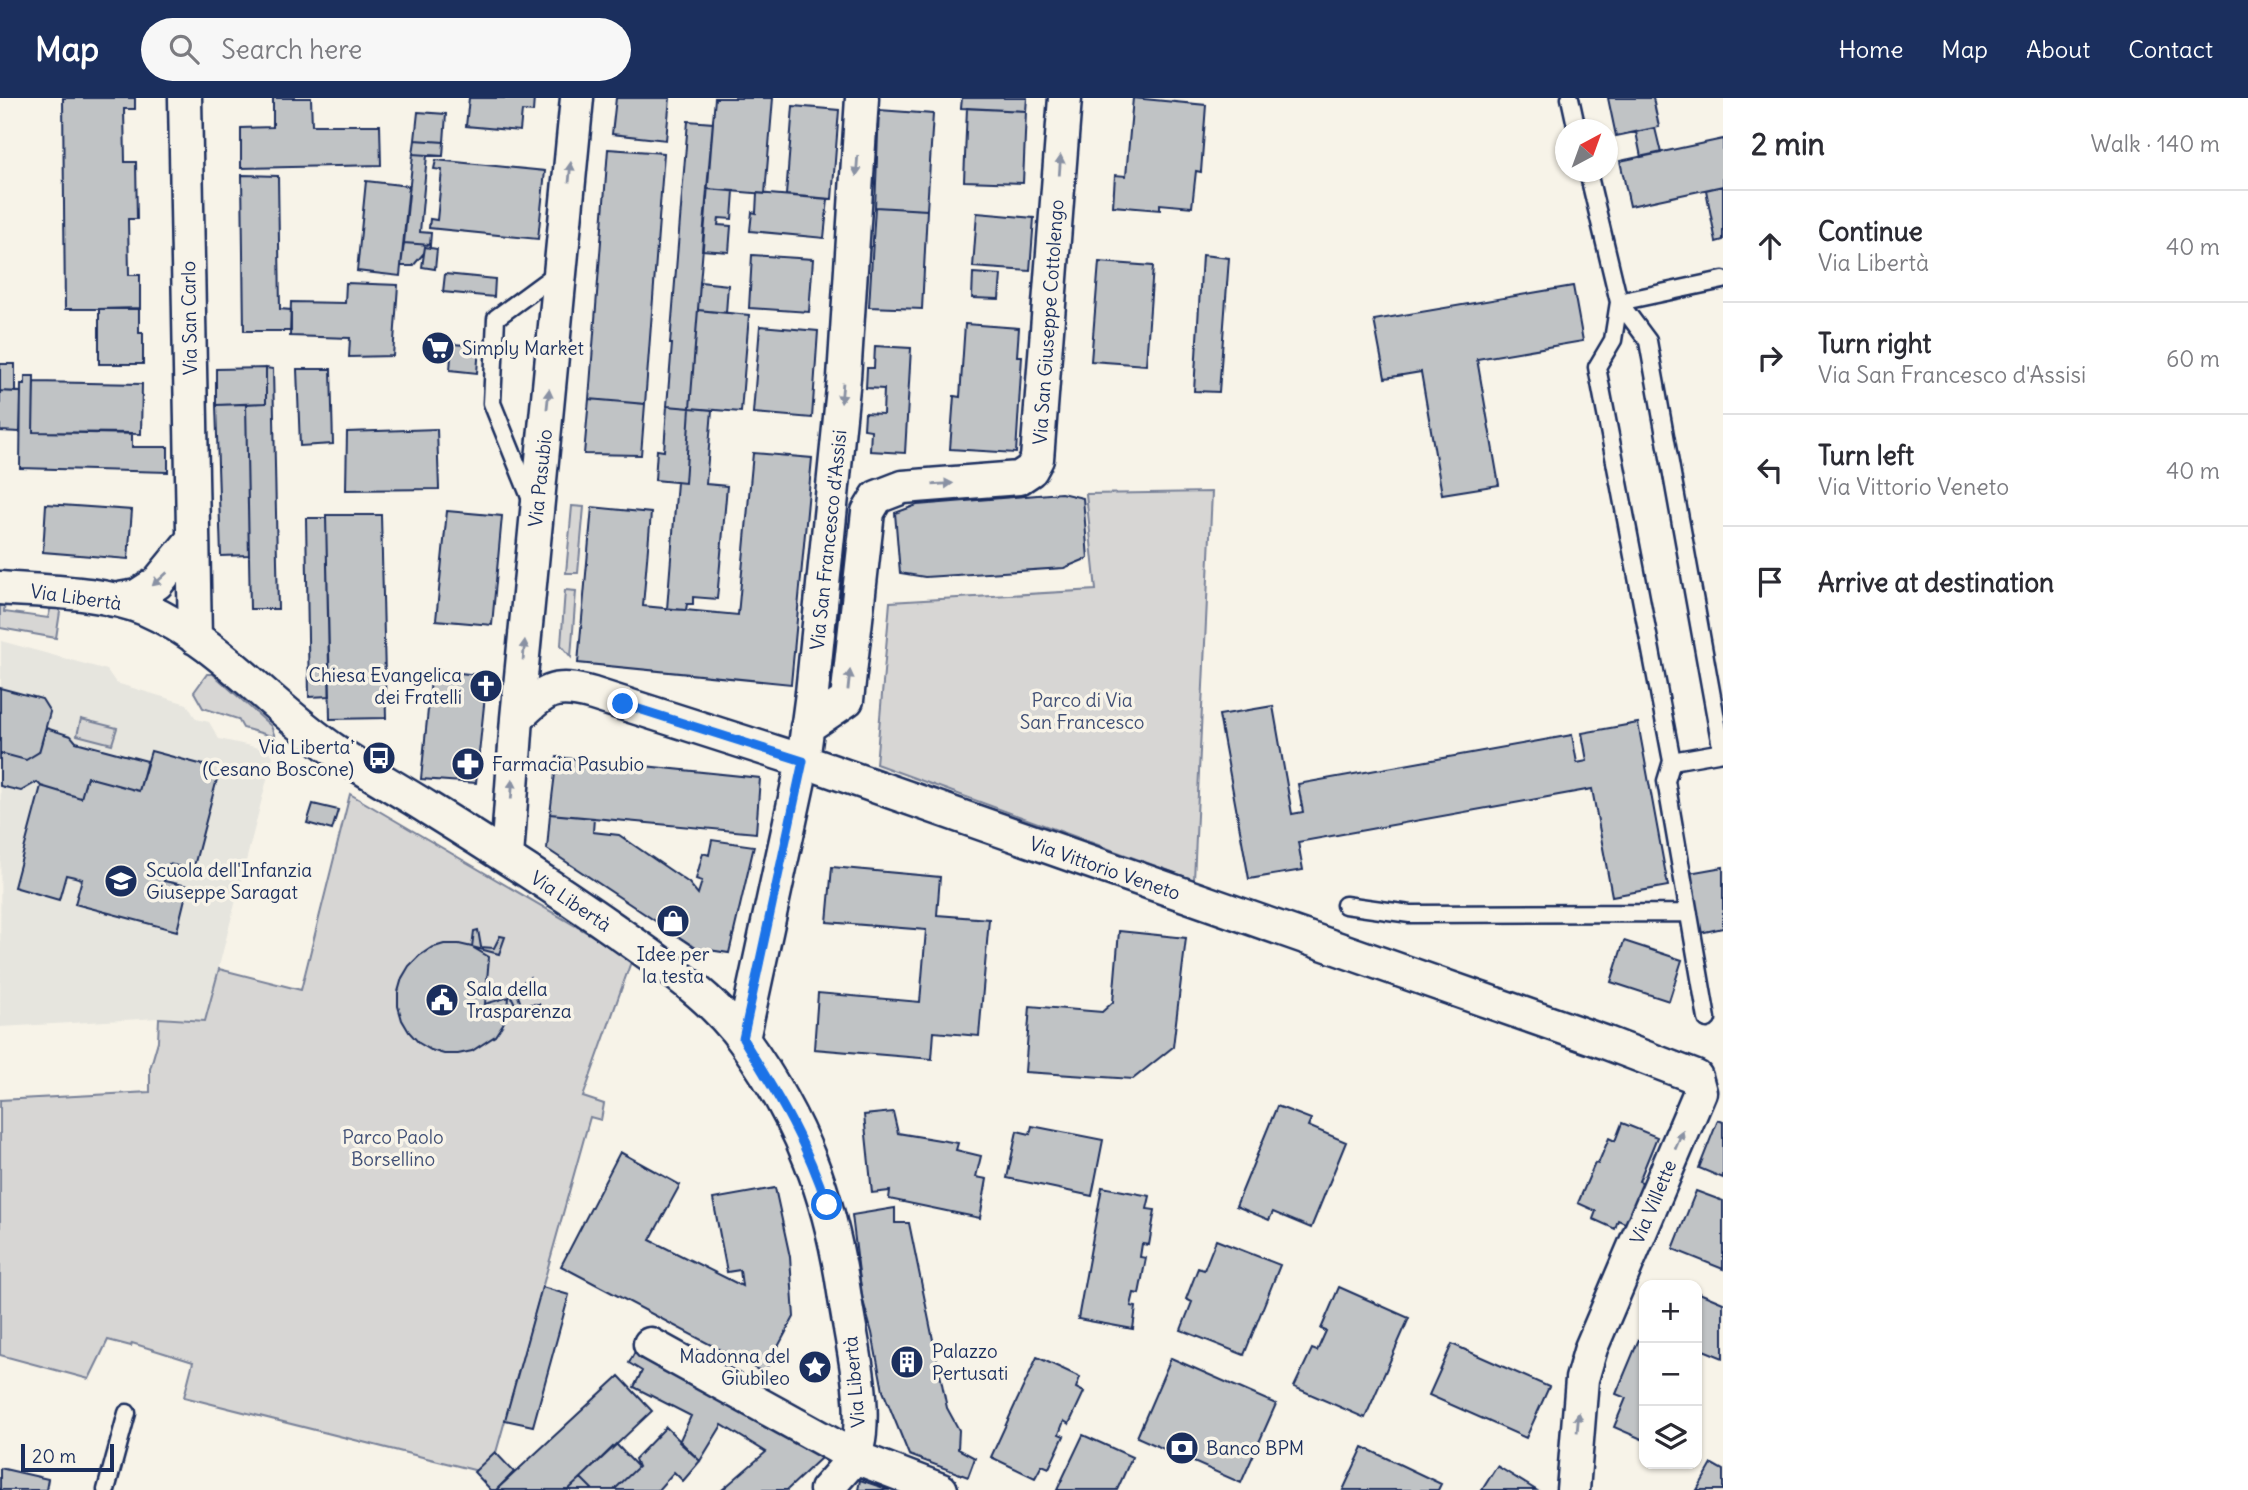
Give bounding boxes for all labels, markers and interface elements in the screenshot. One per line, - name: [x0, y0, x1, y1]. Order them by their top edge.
- search box: [141, 18, 631, 81]
- text: Map: [35, 28, 99, 70]
- icon: search: [165, 30, 203, 68]
- text: Search here: [221, 33, 362, 66]
- text: Home: [1839, 34, 1903, 64]
- text: Map: [1941, 34, 1988, 64]
- text: About: [2026, 34, 2090, 64]
- text: Contact: [2128, 34, 2213, 64]
- north arrow: [1555, 119, 1618, 182]
- text: 2 min: [1751, 125, 1825, 163]
- text: Walk · 140 m: [2091, 129, 2220, 158]
- one-way arrow: [1055, 153, 1066, 175]
- one-way arrow: [852, 155, 863, 177]
- one-way arrow: [565, 161, 576, 183]
- street label: Via San Giuseppe Cottolengo: [1027, 198, 1069, 446]
- text: Continue: [1818, 215, 1923, 248]
- icon: ahead: [1751, 227, 1789, 265]
- text: 40 m: [2166, 232, 2220, 261]
- text: Via Libertà: [1818, 248, 1929, 277]
- street label: Via San Carlo: [176, 261, 202, 375]
- text: Turn right: [1818, 327, 1931, 360]
- supermarket icon: Simply Market: [419, 329, 457, 367]
- place label: Simply Market: [462, 336, 584, 360]
- icon: right: [1751, 339, 1789, 377]
- text: 60 m: [2166, 344, 2220, 373]
- text: Via San Francesco d'Assisi: [1818, 360, 2086, 389]
- one-way arrow: [836, 382, 847, 404]
- one-way arrow: [543, 388, 554, 410]
- street label: Via Pasubio: [523, 428, 557, 528]
- street label: Via San Francesco d'Assisi: [804, 429, 852, 651]
- text: Turn left: [1818, 439, 1914, 472]
- icon: left: [1751, 451, 1789, 489]
- text: 40 m: [2166, 456, 2220, 485]
- text: Via Vittorio Veneto: [1818, 472, 2009, 501]
- one-way arrow: [932, 478, 954, 489]
- icon: arrive: [1751, 563, 1789, 601]
- text: Arrive at destination: [1818, 566, 2054, 599]
- one-way arrow: [151, 571, 168, 586]
- street label: Via Libertà: [29, 579, 123, 615]
- one-way arrow: [519, 638, 530, 660]
- place label: Chiesa Evangelica dei Fratelli: [308, 663, 462, 709]
- church icon: Chiesa Evangelica dei Fratelli: [467, 667, 505, 705]
- one-way arrow: [844, 669, 855, 691]
- route end: [607, 688, 638, 719]
- park label: Parco di Via San Francesco: [1020, 688, 1144, 734]
- place label: Via Liberta' (Cesano Boscone): [202, 735, 354, 781]
- bus stop icon: Via Liberta' (Cesano Boscone): [360, 739, 398, 777]
- pharmacy icon: Farmacia Pasubio: [449, 745, 487, 783]
- place label: Farmacia Pasubio: [492, 752, 644, 776]
- one-way arrow: [507, 778, 518, 800]
- street label: Via Vittorio Veneto: [1026, 831, 1184, 905]
- place label: Scuola dell'Infanzia Giuseppe Saragat: [146, 858, 312, 904]
- school or university icon: Scuola dell'Infanzia Giuseppe Saragat: [102, 862, 140, 900]
- street label: Via Libertà: [526, 865, 616, 937]
- shop icon: Idee per la testa: [654, 902, 692, 940]
- place label: Idee per la testa: [637, 942, 710, 988]
- place label: Sala della Trasparenza: [466, 977, 572, 1023]
- public building icon: Sala della Trasparenza: [423, 981, 461, 1019]
- park label: Parco Paolo Borsellino: [342, 1125, 444, 1171]
- one-way arrow: [1674, 1130, 1685, 1151]
- street label: Via Villette: [1625, 1156, 1681, 1248]
- route start: [811, 1189, 842, 1220]
- map controls: [1639, 1280, 1702, 1469]
- button: +: [1639, 1280, 1702, 1343]
- street label: Via Libertà: [838, 1335, 870, 1429]
- place label: Palazzo Pertusati: [932, 1339, 1008, 1385]
- building icon: Palazzo Pertusati: [888, 1343, 926, 1381]
- button: −: [1639, 1343, 1702, 1406]
- place label: Madonna del Giubileo: [679, 1344, 790, 1390]
- place icon: Madonna del Giubileo: [796, 1348, 834, 1386]
- button: layers: [1639, 1406, 1702, 1469]
- one-way arrow: [1573, 1411, 1584, 1433]
- bank icon: Banco BPM: [1163, 1429, 1201, 1467]
- place label: Banco BPM: [1206, 1436, 1304, 1460]
- scale bar: [21, 1441, 114, 1473]
- text: 20 m: [32, 1444, 76, 1468]

